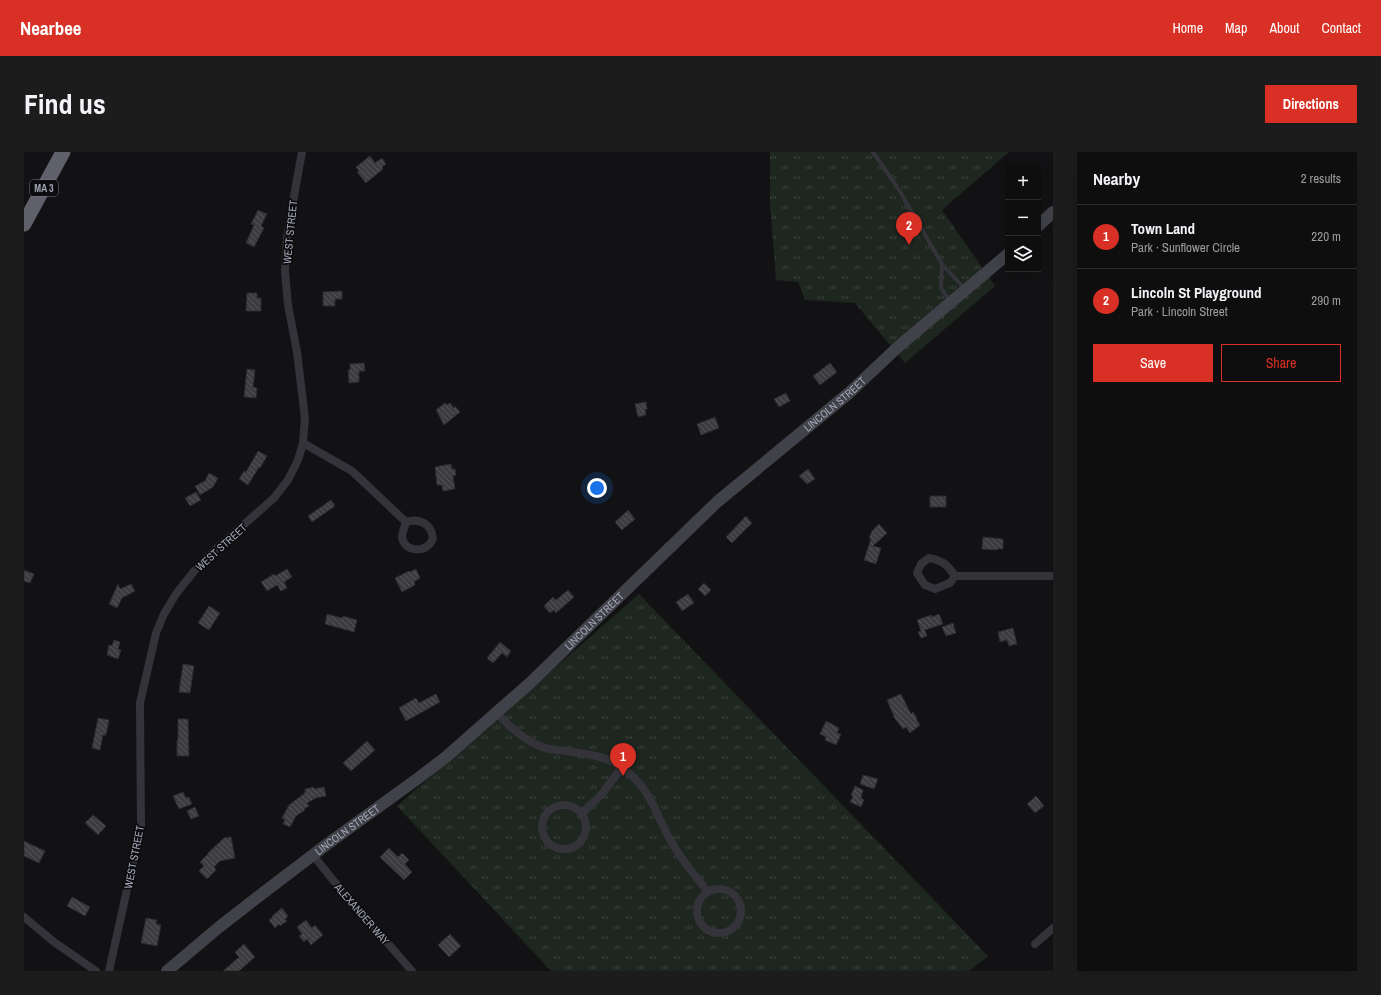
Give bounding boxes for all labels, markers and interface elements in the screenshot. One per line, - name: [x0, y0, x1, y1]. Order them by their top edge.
- text: Nearbee: [20, 15, 81, 41]
- text: Home: [1172, 19, 1203, 37]
- text: Map: [1225, 19, 1247, 37]
- text: About: [1269, 19, 1299, 37]
- text: Contact: [1321, 19, 1361, 37]
- text: Find us: [24, 85, 106, 123]
- button: Directions: [1265, 85, 1357, 123]
- map controls: [1005, 164, 1041, 272]
- button: +: [1005, 164, 1041, 200]
- text: Nearby: [1093, 167, 1140, 190]
- text: 2 results: [1301, 170, 1341, 187]
- road number: MA 3: [30, 180, 58, 196]
- street label: WEST STREET: [280, 199, 300, 265]
- button: −: [1005, 200, 1041, 236]
- pin: 2: [896, 212, 922, 245]
- text: Town Land: [1131, 218, 1195, 239]
- text: 1: [1103, 228, 1109, 245]
- text: 220 m: [1311, 228, 1341, 245]
- button: layers: [1005, 236, 1041, 272]
- text: Park · Sunflower Circle: [1131, 239, 1240, 256]
- text: Lincoln St Playground: [1131, 282, 1262, 303]
- text: 2: [1103, 292, 1109, 309]
- text: 290 m: [1311, 292, 1341, 309]
- text: Park · Lincoln Street: [1131, 303, 1228, 320]
- button: Save: [1093, 344, 1213, 382]
- button: Share: [1221, 344, 1341, 382]
- street label: LINCOLN STREET: [801, 374, 869, 435]
- your location: [587, 478, 607, 498]
- street label: WEST STREET: [193, 520, 250, 574]
- street label: LINCOLN STREET: [562, 589, 627, 653]
- pin: 1: [610, 743, 636, 776]
- street label: LINCOLN STREET: [312, 801, 383, 858]
- street label: WEST STREET: [121, 824, 147, 890]
- street label: ALEXANDER WAY: [331, 880, 392, 948]

